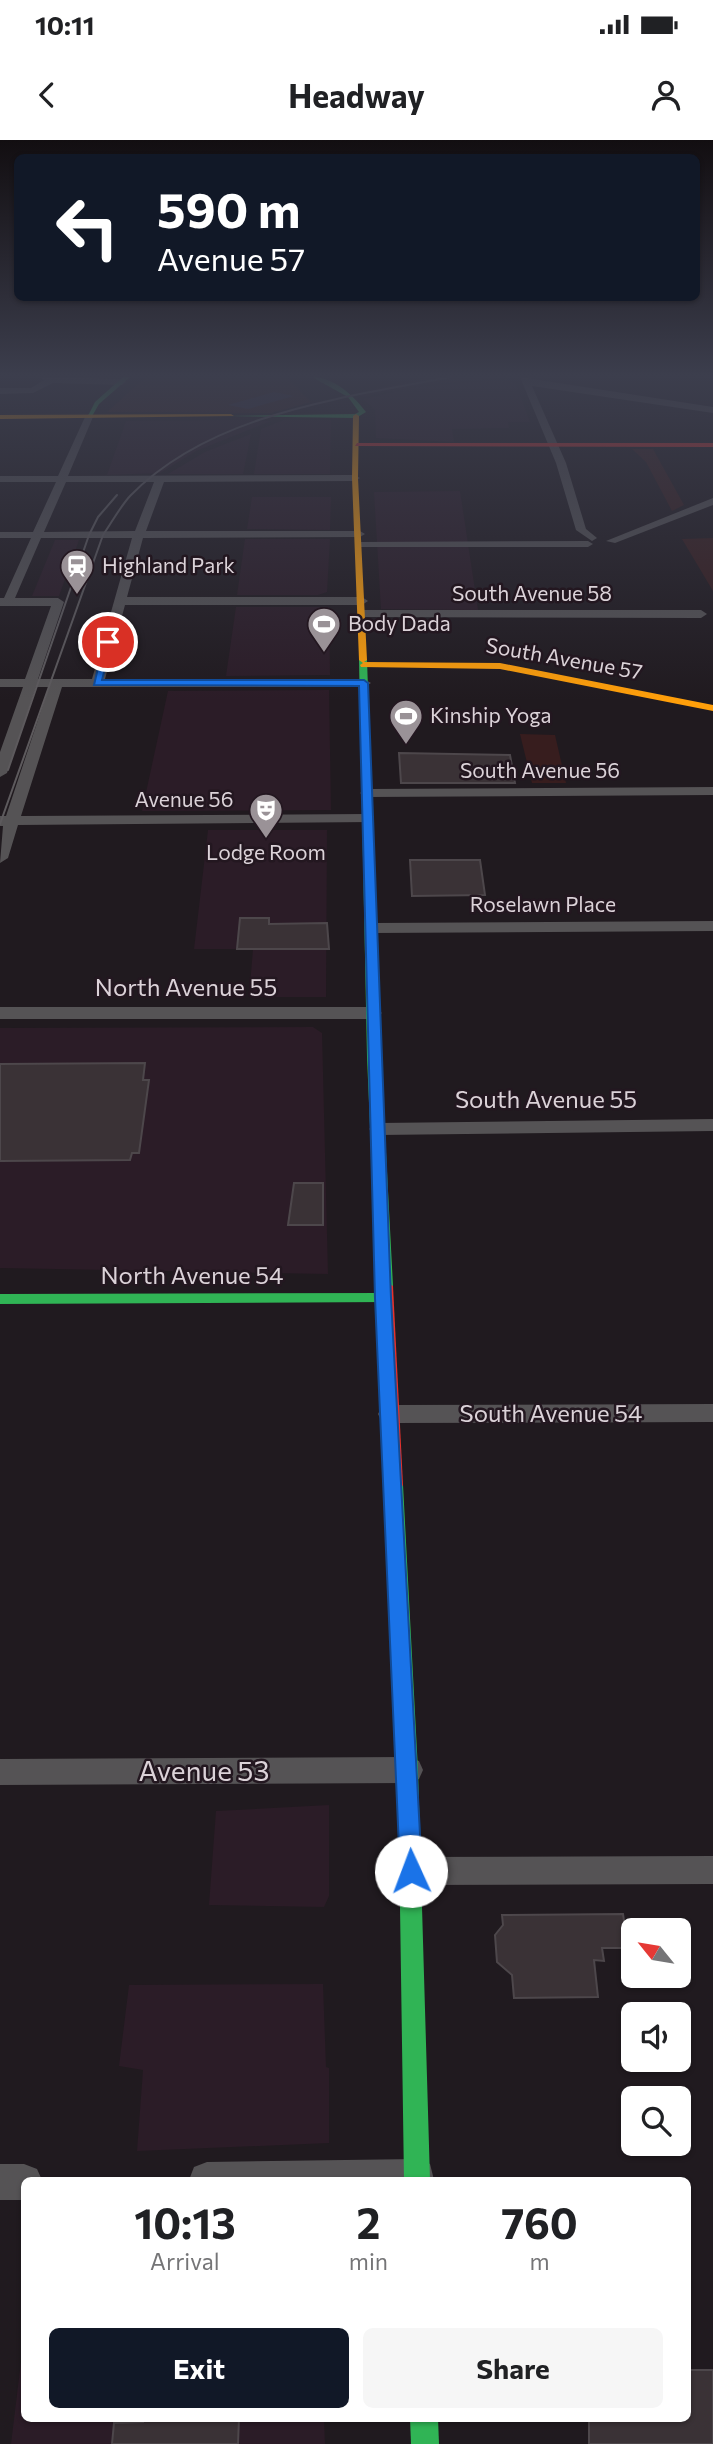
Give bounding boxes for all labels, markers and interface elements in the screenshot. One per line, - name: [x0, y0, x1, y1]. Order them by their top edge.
- text: 10:11: [35, 9, 94, 40]
- text: Headway: [288, 75, 425, 115]
- icon: back: [28, 76, 66, 114]
- icon: person: [647, 76, 685, 114]
- text: 590 m: [157, 178, 300, 238]
- icon: left: [42, 182, 133, 273]
- text: Avenue 57: [157, 238, 305, 278]
- station icon: Highland Park: [58, 547, 96, 596]
- place label: Highland Park: [102, 552, 235, 577]
- street label: South Avenue 58: [452, 580, 612, 605]
- sports icon: Body Dada: [305, 605, 343, 654]
- place label: Body Dada: [348, 610, 451, 635]
- pin: [78, 612, 138, 672]
- icon: arrive: [89, 623, 127, 661]
- street label: South Avenue 57: [484, 631, 644, 684]
- sports icon: Kinship Yoga: [387, 697, 425, 746]
- place label: Kinship Yoga: [430, 702, 551, 727]
- street label: South Avenue 56: [460, 757, 620, 782]
- street label: Avenue 56: [135, 786, 233, 811]
- theatre icon: Lodge Room: [247, 791, 285, 840]
- place label: Lodge Room: [206, 839, 326, 864]
- street label: Roselawn Place: [470, 891, 616, 916]
- street label: North Avenue 55: [95, 972, 277, 1001]
- street label: South Avenue 55: [455, 1084, 637, 1113]
- street label: North Avenue 54: [100, 1260, 284, 1289]
- street label: South Avenue 54: [460, 1398, 642, 1427]
- street label: Avenue 53: [139, 1753, 269, 1787]
- position arrow: [374, 1834, 448, 1908]
- north arrow: [621, 1918, 691, 1988]
- map controls: [621, 1918, 691, 2156]
- button: sound: [621, 2002, 691, 2072]
- button: search: [621, 2086, 691, 2156]
- text: 10:13: [134, 2196, 236, 2248]
- text: 2: [356, 2196, 380, 2248]
- text: 760: [501, 2196, 578, 2248]
- text: Arrival: [150, 2247, 220, 2275]
- text: min: [349, 2247, 388, 2275]
- text: m: [529, 2247, 550, 2275]
- button: Exit: [49, 2328, 349, 2408]
- button: Share: [363, 2328, 663, 2408]

